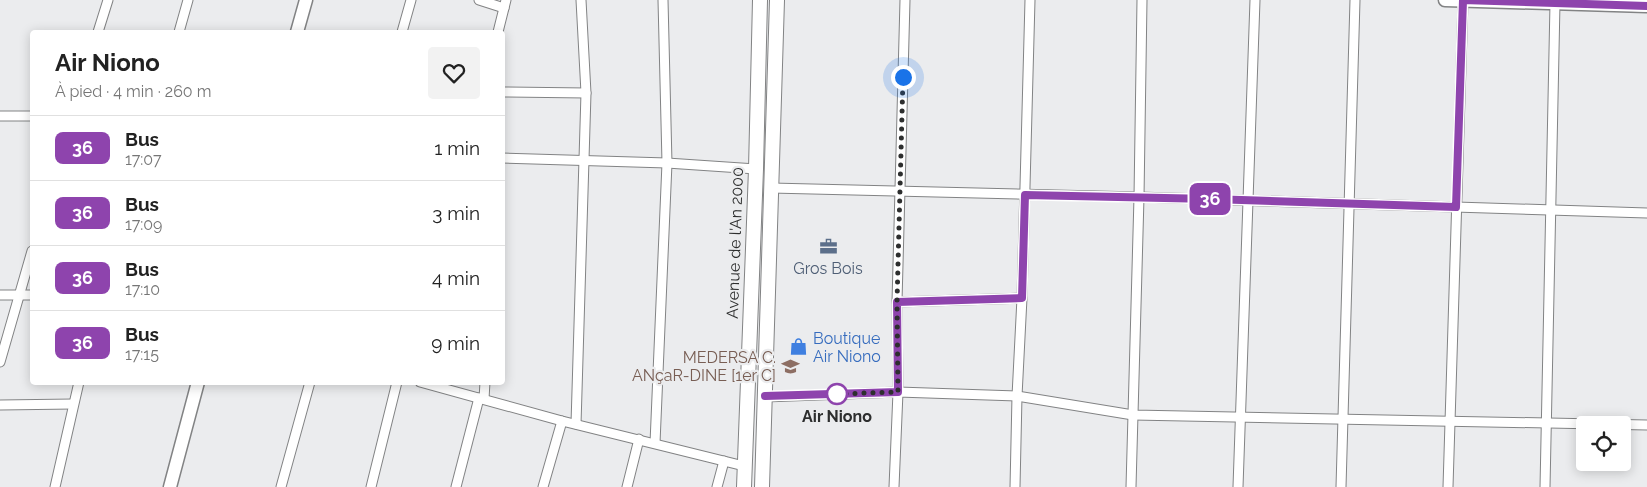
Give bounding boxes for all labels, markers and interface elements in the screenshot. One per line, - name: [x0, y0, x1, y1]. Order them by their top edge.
- button: heart: [428, 47, 480, 99]
- text: Air Niono: [55, 48, 160, 77]
- your location: [891, 65, 916, 90]
- text: À pied · 4 min · 260 m: [55, 82, 211, 101]
- text: Bus: [125, 128, 159, 150]
- text: 36: [72, 137, 93, 158]
- text: 1 min: [434, 137, 480, 159]
- text: 17:07: [125, 150, 162, 169]
- street label: Avenue de l'An 2000: [723, 167, 747, 319]
- line badge: 36: [1188, 183, 1232, 215]
- text: 36: [1200, 188, 1220, 209]
- text: Bus: [125, 193, 159, 215]
- text: 36: [72, 202, 93, 223]
- text: 3 min: [432, 202, 480, 224]
- text: 17:09: [125, 215, 163, 234]
- office icon: Gros Bois: [818, 237, 838, 257]
- text: Bus: [125, 258, 159, 280]
- place label: Gros Bois: [793, 259, 863, 278]
- text: 36: [72, 267, 93, 288]
- text: 4 min: [432, 267, 480, 289]
- text: 17:10: [125, 280, 160, 299]
- text: Bus: [125, 323, 159, 345]
- place label: Boutique Air Niono: [813, 329, 881, 366]
- text: 36: [72, 332, 93, 353]
- text: 9 min: [431, 332, 480, 354]
- shop icon: Boutique Air Niono: [789, 337, 809, 357]
- text: 17:15: [125, 345, 159, 364]
- place label: MEDERSA C. ANçaR-DINE [1er C]: [632, 348, 776, 385]
- school or university icon: MEDERSA C. ANçaR-DINE [1er C]: [780, 356, 800, 376]
- marker: Air Niono: [826, 383, 848, 405]
- place label: Air Niono: [802, 407, 872, 426]
- map controls: [1576, 416, 1631, 471]
- button: locate: [1576, 416, 1631, 471]

